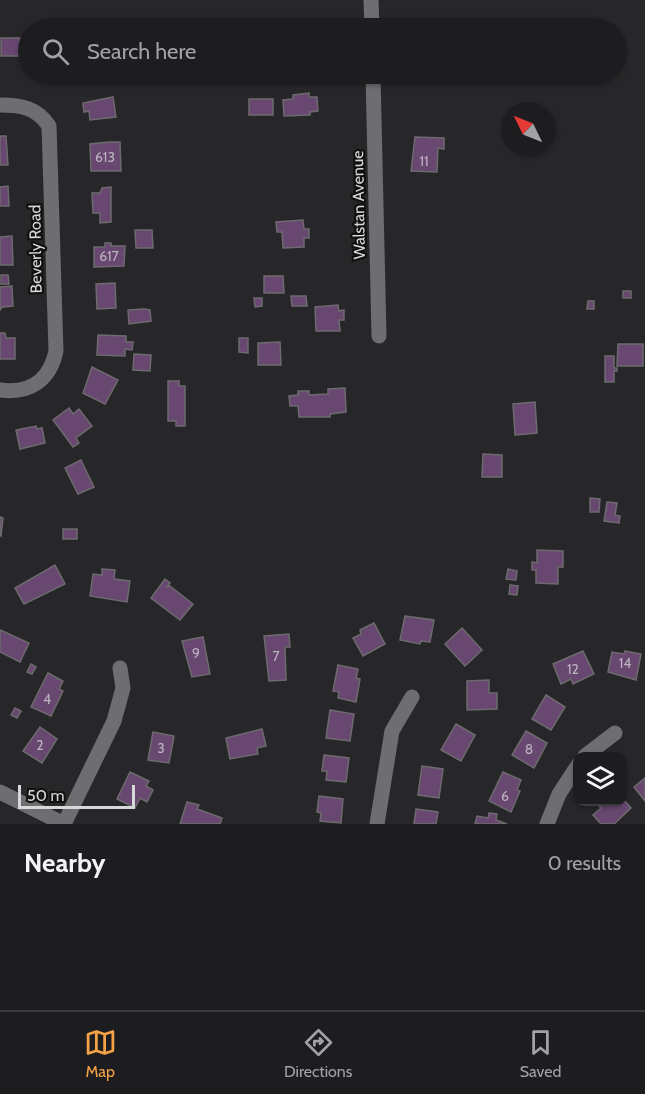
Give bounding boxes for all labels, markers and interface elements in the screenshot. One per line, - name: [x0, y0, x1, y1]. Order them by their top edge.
- search box: [18, 18, 627, 84]
- icon: search: [39, 35, 72, 68]
- text: Search here: [87, 38, 196, 65]
- north arrow: [501, 102, 555, 156]
- house number: 613: [95, 148, 115, 166]
- street label: Walstan Avenue: [348, 150, 369, 260]
- house number: 11: [419, 152, 429, 170]
- street label: Beverly Road: [25, 204, 46, 294]
- house number: 617: [99, 247, 119, 265]
- house number: 9: [192, 644, 200, 662]
- house number: 7: [272, 647, 280, 665]
- house number: 14: [619, 654, 631, 672]
- house number: 12: [567, 660, 579, 678]
- house number: 4: [43, 690, 51, 708]
- house number: 2: [36, 736, 44, 754]
- house number: 3: [157, 739, 165, 757]
- house number: 8: [525, 740, 533, 758]
- map controls: [573, 752, 627, 806]
- button: layers: [573, 752, 627, 806]
- scale bar: [18, 782, 135, 810]
- text: 50 m: [27, 786, 64, 805]
- house number: 6: [501, 787, 509, 805]
- text: Nearby: [24, 847, 105, 879]
- text: 0 results: [548, 851, 621, 875]
- tab: Map: [84, 1026, 117, 1081]
- tab: Directions: [284, 1026, 352, 1081]
- tab: Saved: [520, 1026, 561, 1081]

